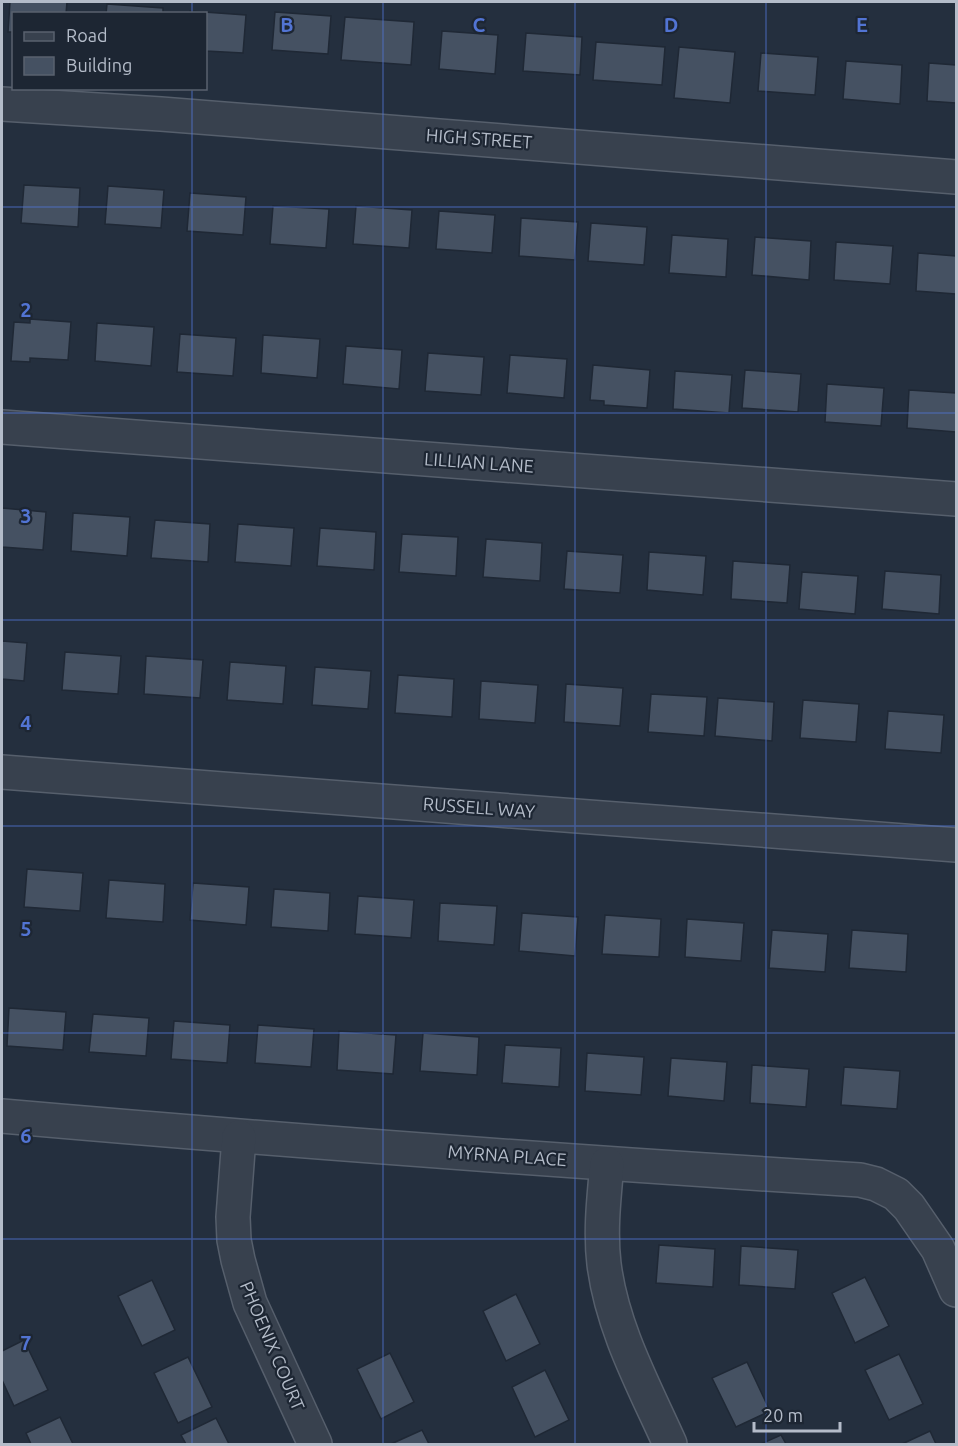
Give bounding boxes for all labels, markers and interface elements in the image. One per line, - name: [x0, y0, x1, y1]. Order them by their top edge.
- legend: [12, 12, 207, 90]
- text: B: [280, 13, 294, 36]
- text: C: [473, 13, 486, 36]
- text: D: [664, 13, 678, 36]
- text: E: [856, 13, 868, 36]
- text: Road: [66, 25, 108, 45]
- text: Building: [66, 55, 132, 75]
- street label: HIGH STREET: [425, 124, 533, 152]
- text: 2: [20, 298, 32, 321]
- street label: LILLIAN LANE: [424, 448, 534, 476]
- text: 3: [20, 504, 32, 527]
- text: 4: [20, 711, 32, 734]
- street label: RUSSELL WAY: [422, 793, 536, 821]
- text: 5: [20, 917, 32, 940]
- text: 6: [20, 1124, 32, 1147]
- street label: MYRNA PLACE: [447, 1141, 567, 1169]
- street label: PHOENIX COURT: [237, 1278, 309, 1413]
- text: 7: [20, 1331, 32, 1354]
- scale bar: [754, 1395, 840, 1433]
- text: 20 m: [763, 1405, 803, 1425]

